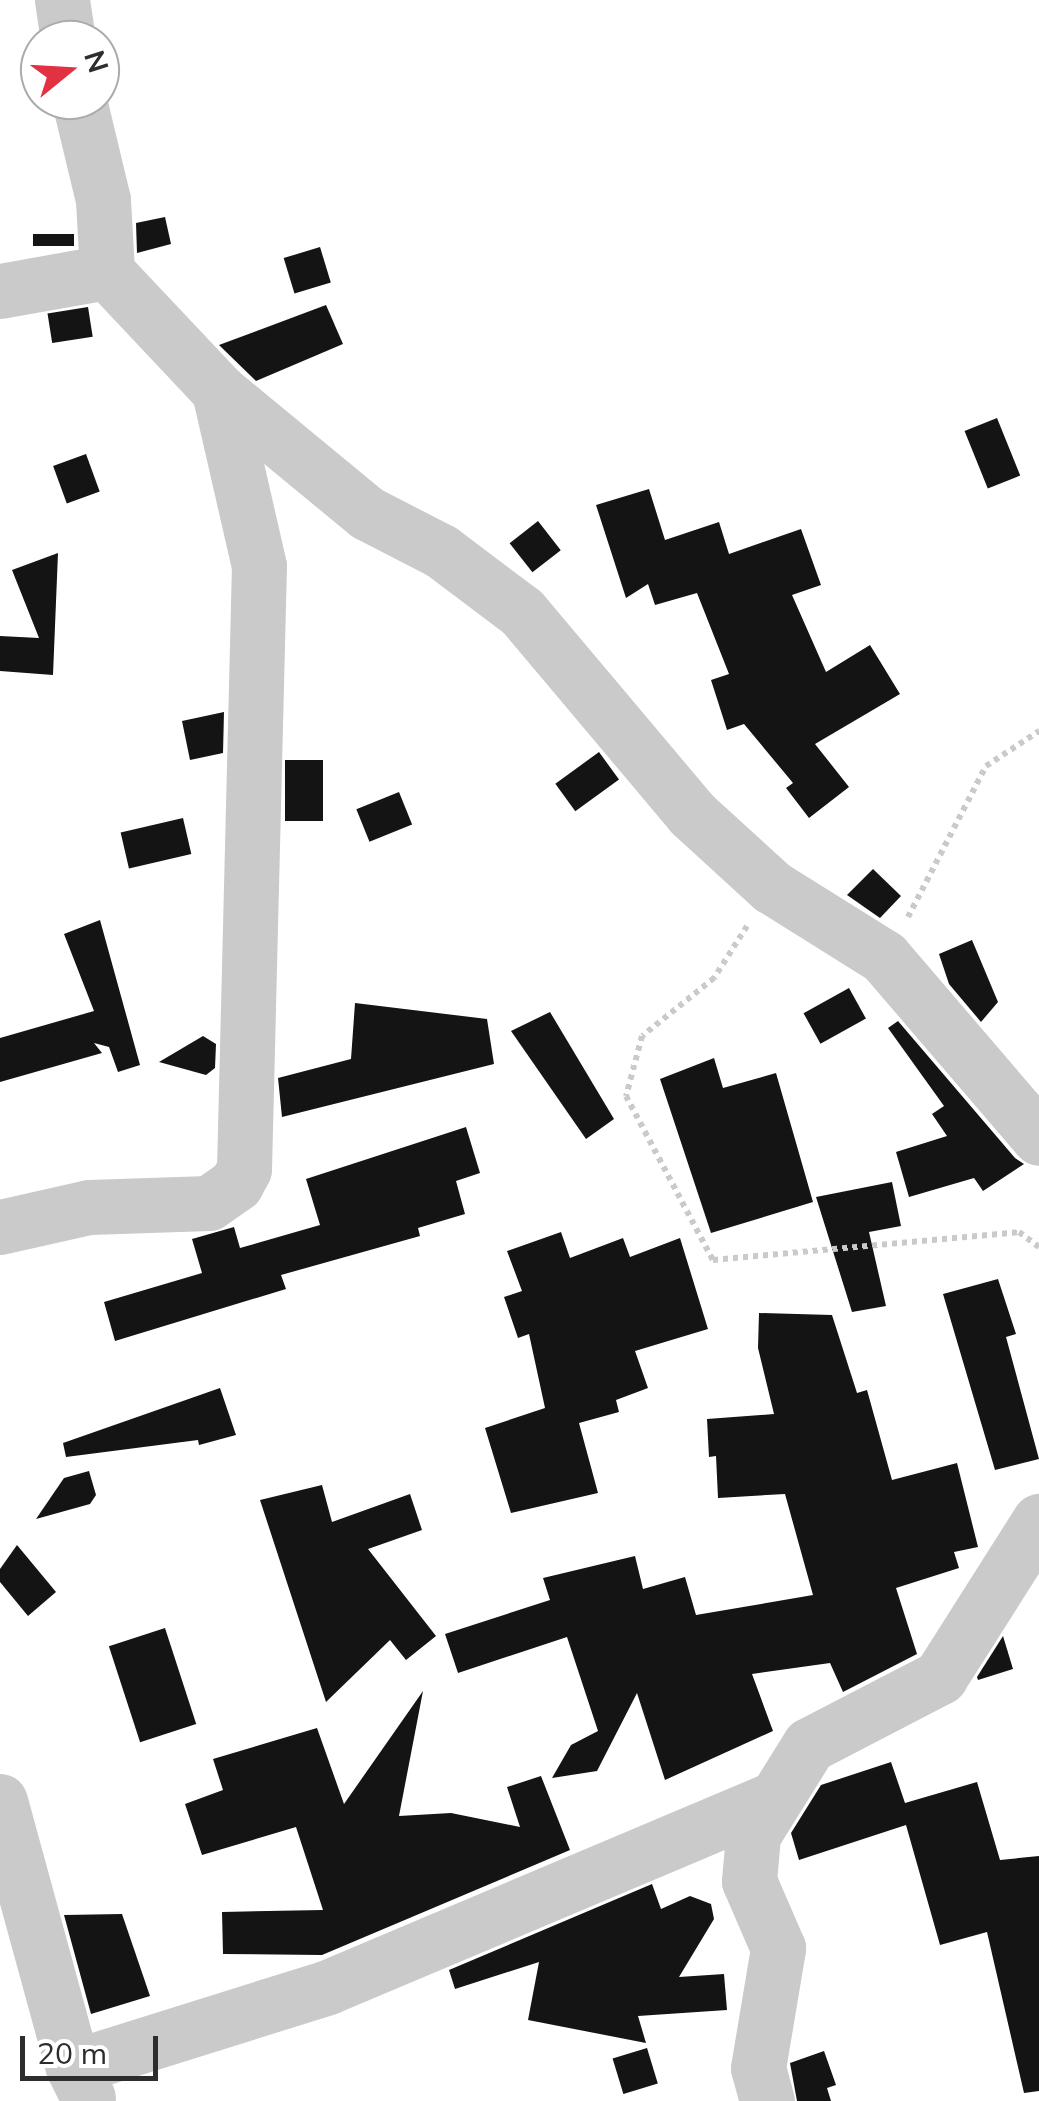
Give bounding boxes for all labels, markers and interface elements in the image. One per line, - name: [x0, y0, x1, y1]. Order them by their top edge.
- north arrow: [20, 20, 120, 120]
- text: N: [77, 46, 117, 77]
- scale bar: [25, 2016, 162, 2078]
- text: 20 m: [37, 2034, 107, 2072]

